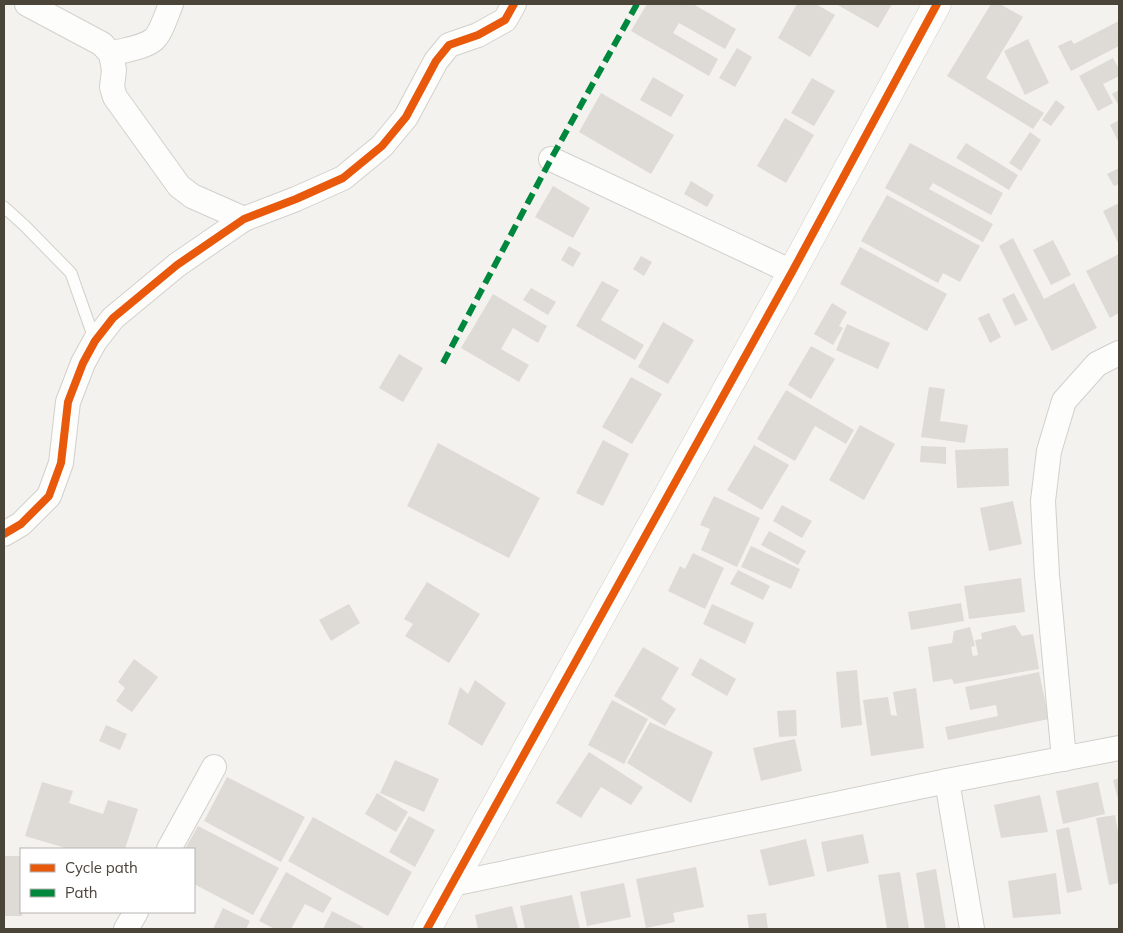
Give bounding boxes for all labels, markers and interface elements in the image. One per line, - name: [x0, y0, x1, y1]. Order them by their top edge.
- legend: [20, 848, 195, 913]
- text: Cycle path: [65, 858, 138, 877]
- text: Path: [65, 883, 97, 902]

